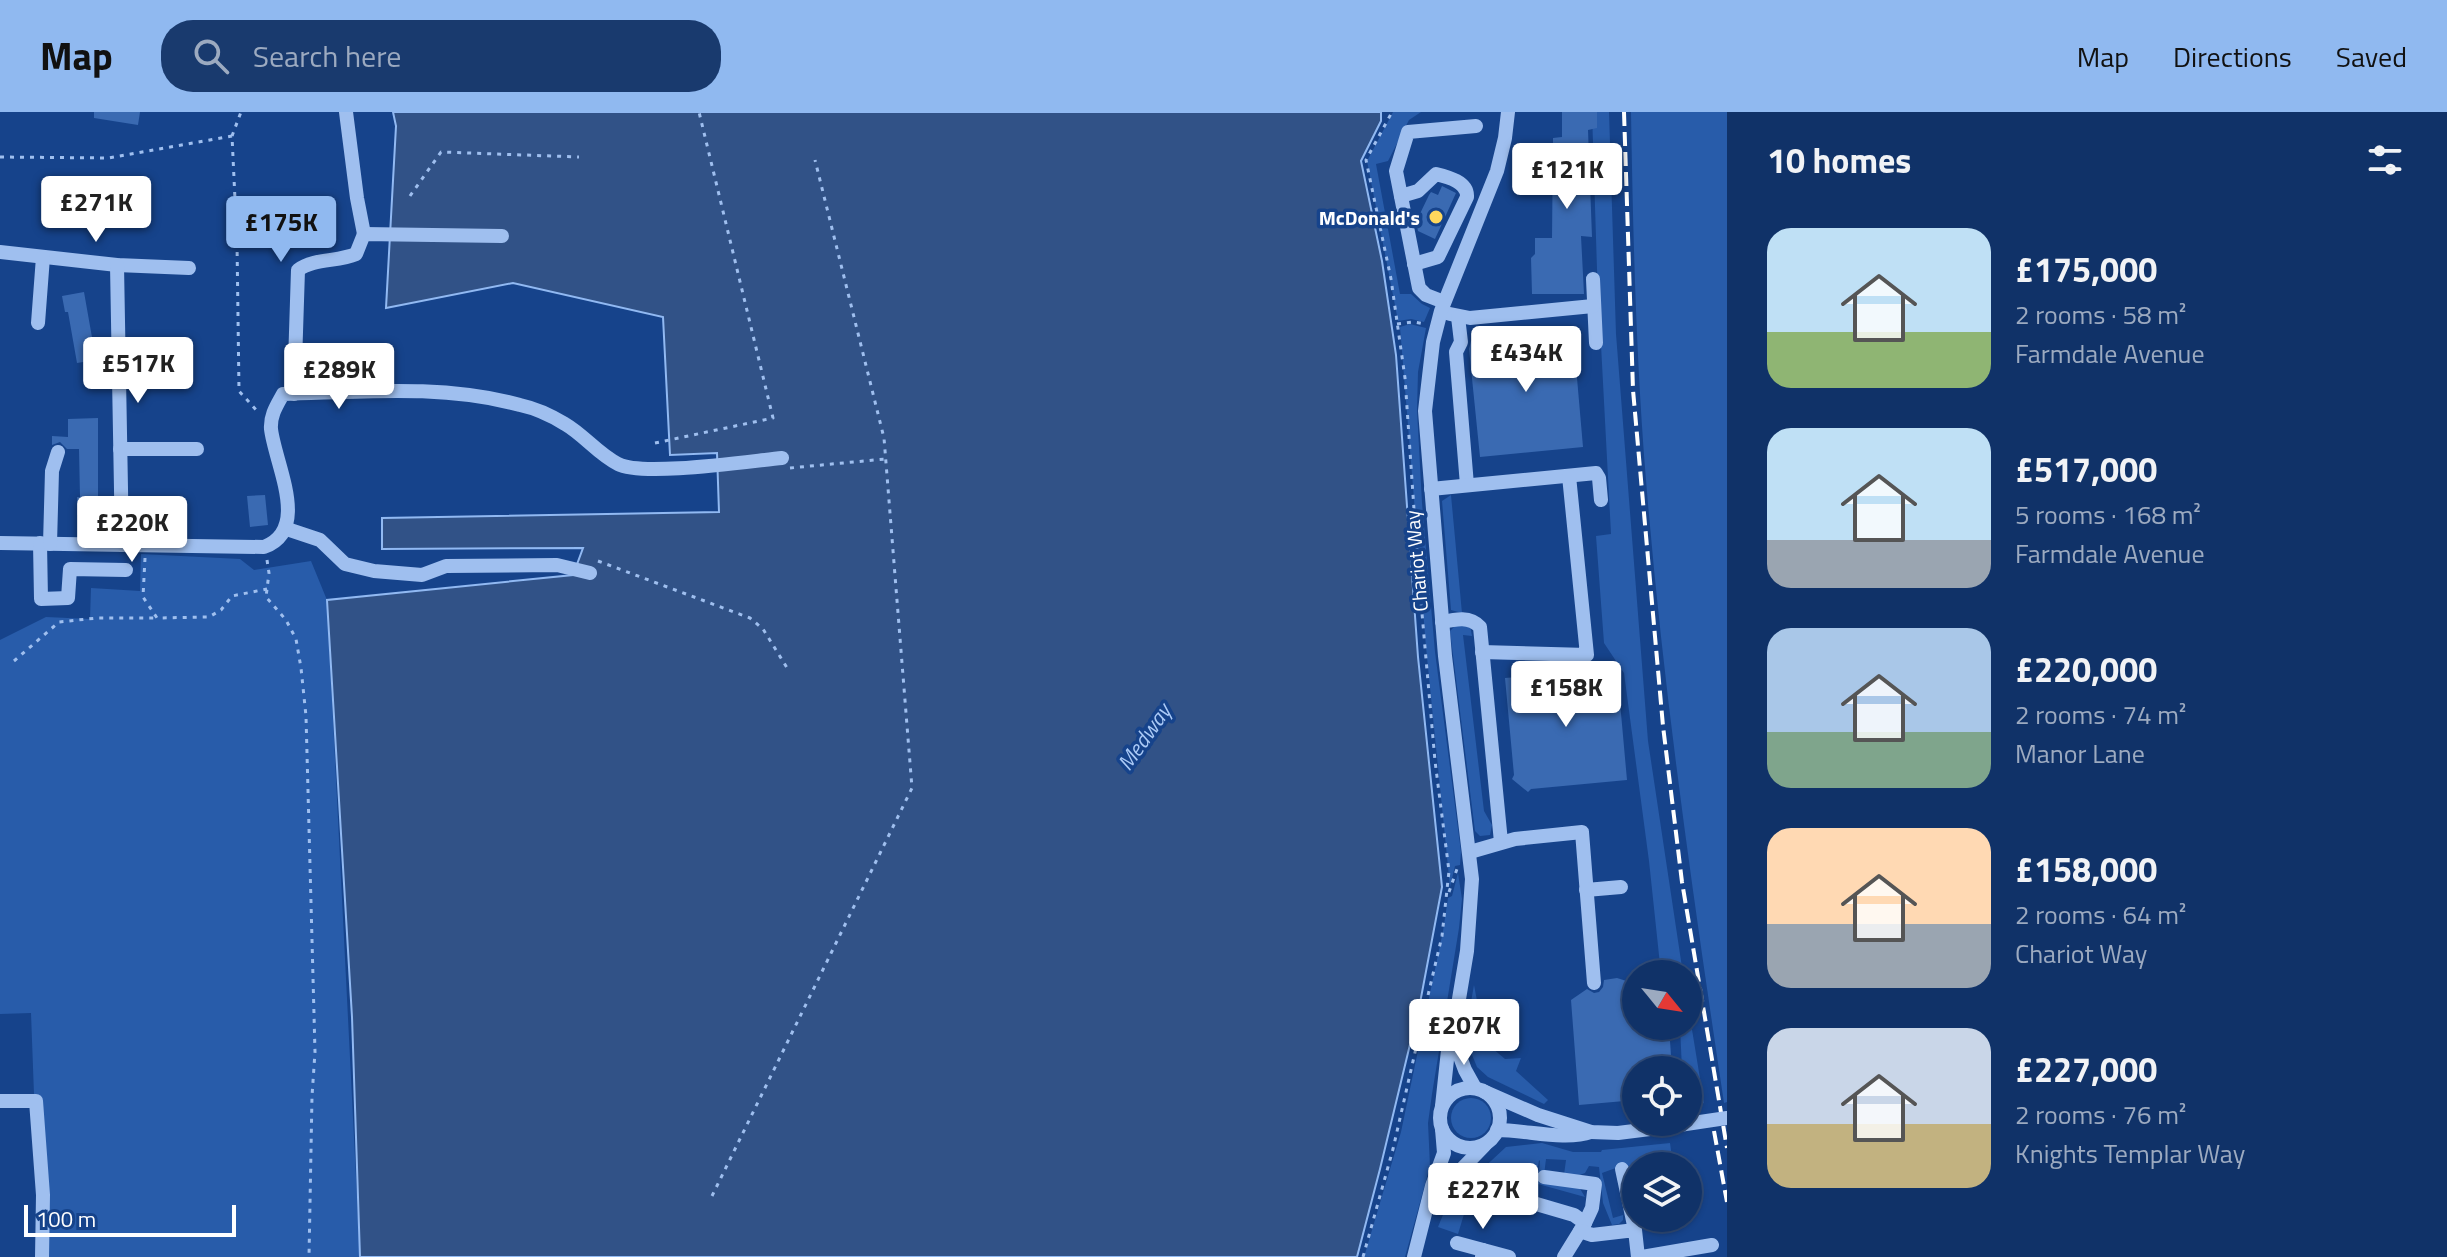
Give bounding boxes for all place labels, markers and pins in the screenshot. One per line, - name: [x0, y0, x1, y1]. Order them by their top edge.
- pin: £121K: [1511, 143, 1623, 211]
- pin: £271K: [40, 176, 152, 244]
- pin: £175K: [225, 196, 337, 264]
- place label: McDonald's: [1319, 202, 1420, 233]
- marker: McDonald's: [1427, 208, 1445, 226]
- pin: £434K: [1470, 326, 1582, 394]
- pin: £517K: [82, 337, 194, 405]
- pin: £289K: [283, 343, 395, 411]
- pin: £220K: [76, 496, 188, 564]
- pin: £158K: [1510, 661, 1622, 729]
- pin: £207K: [1408, 999, 1520, 1067]
- pin: £227K: [1427, 1163, 1539, 1231]

